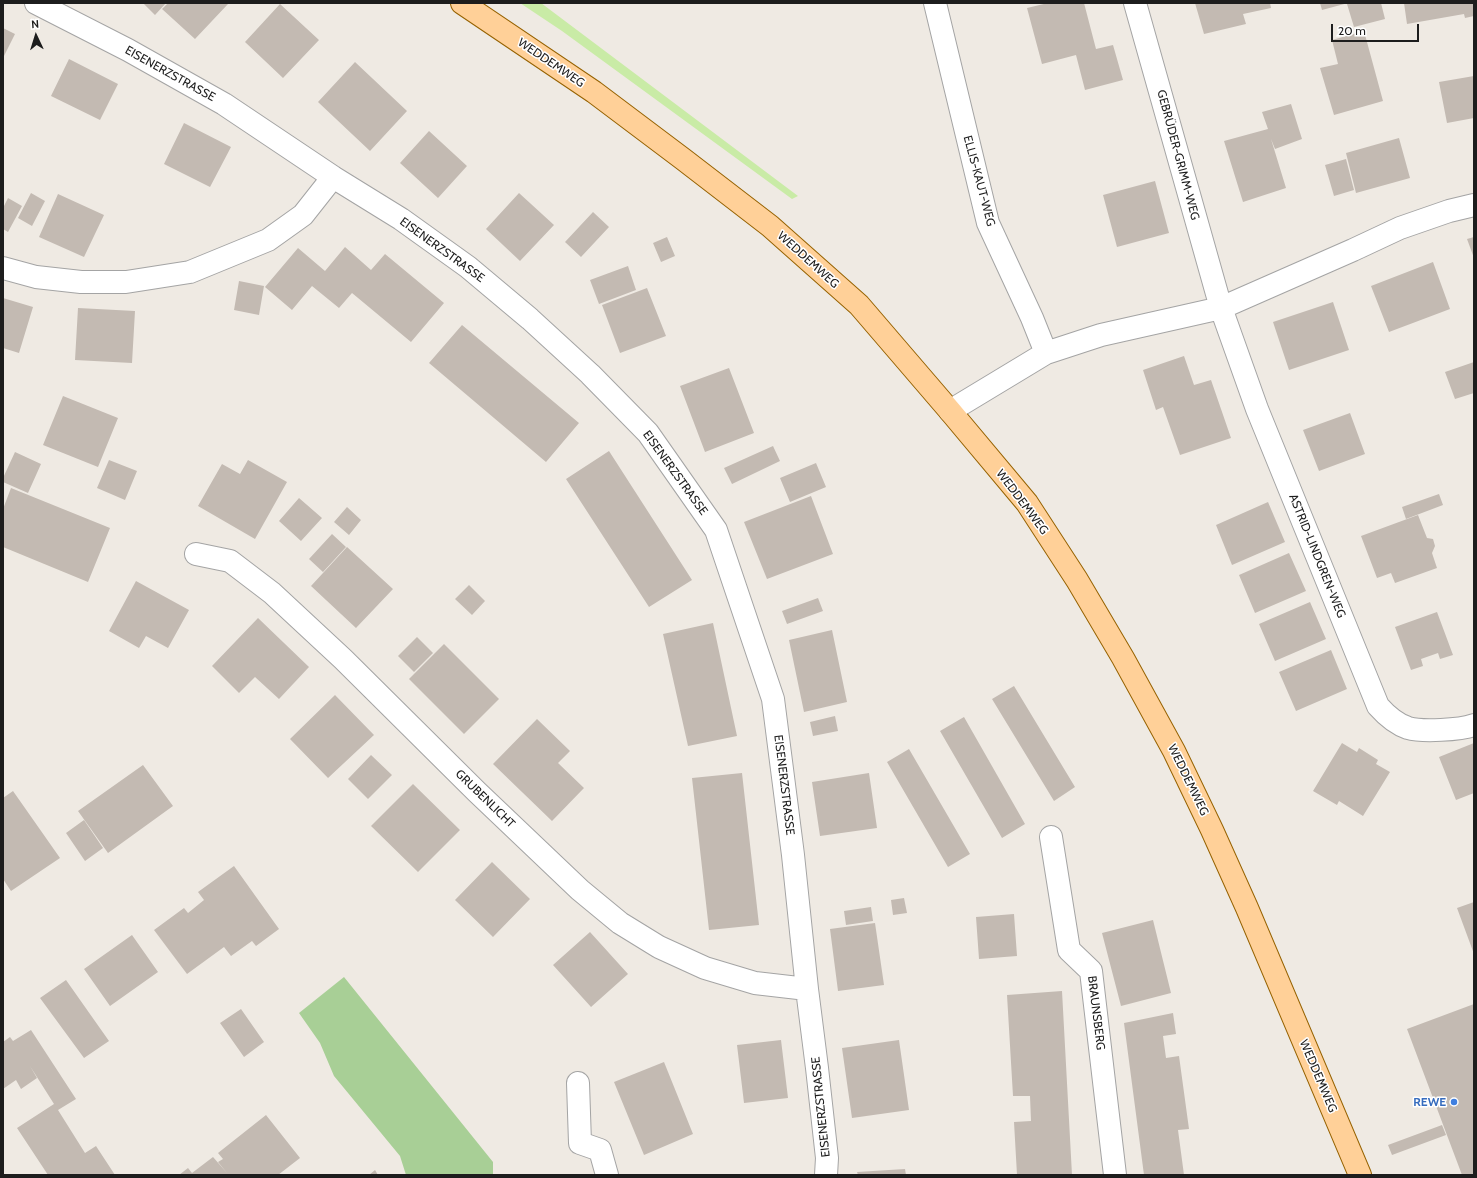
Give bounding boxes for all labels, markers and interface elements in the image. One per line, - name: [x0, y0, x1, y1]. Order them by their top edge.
- north arrow: [16, 16, 56, 56]
- scale bar: [1333, 16, 1421, 42]
- text: N: [31, 17, 40, 31]
- text: 20 m: [1338, 23, 1366, 38]
- street label: WEDDEMWEG: [515, 35, 587, 91]
- street label: EISENERZSTRASSE: [122, 43, 218, 105]
- street label: GEBRÜDER-GRIMM-WEG: [1154, 88, 1202, 222]
- street label: ELLIS-KAUT-WEG: [960, 134, 998, 228]
- street label: EISENERZSTRASSE: [397, 214, 487, 286]
- street label: WEDDEMWEG: [774, 229, 842, 291]
- street label: EISENERZSTRASSE: [639, 428, 711, 518]
- street label: WEDDEMWEG: [993, 467, 1051, 537]
- street label: ASTRID-LINDGREN-WEG: [1286, 492, 1348, 620]
- street label: EISENERZSTRASSE: [771, 734, 797, 836]
- street label: WEDDEMWEG: [1165, 742, 1211, 818]
- street label: GRUBENLICHT: [452, 767, 518, 831]
- street label: BRAUNSBERG: [1084, 975, 1108, 1051]
- street label: WEDDEMWEG: [1296, 1037, 1340, 1115]
- street label: EISENERZSTRASSE: [809, 1056, 833, 1158]
- place label: REWE: [1413, 1095, 1446, 1109]
- marker: REWE: [1449, 1097, 1459, 1107]

